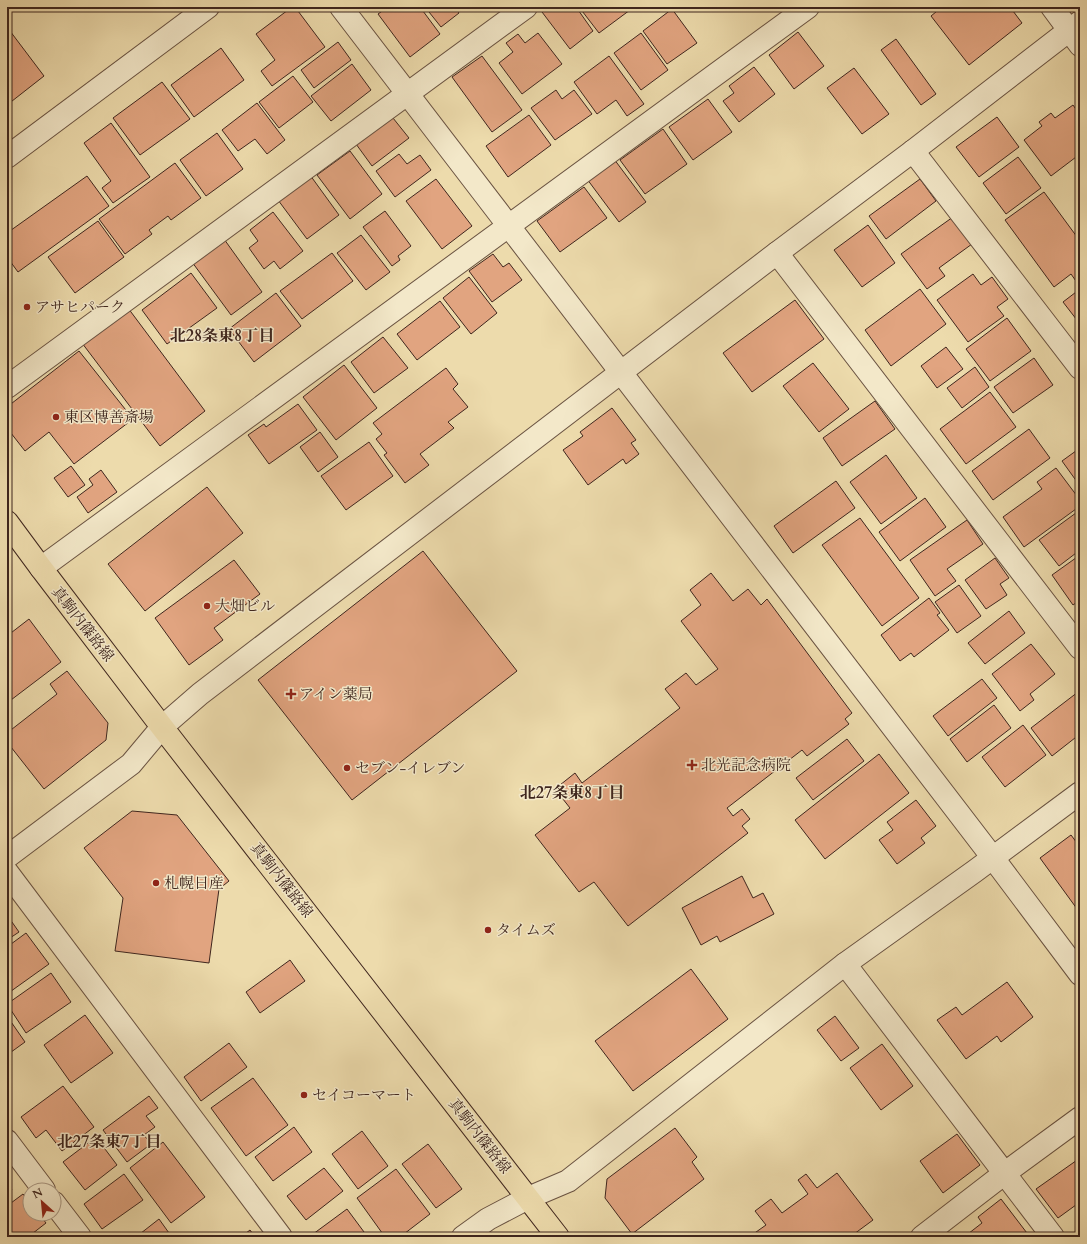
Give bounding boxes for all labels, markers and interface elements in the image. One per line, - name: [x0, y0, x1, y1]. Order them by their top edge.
- place label: アサヒパーク: [35, 297, 125, 317]
- marker: アサヒパーク: [22, 302, 32, 312]
- district label: 北28条東8丁目: [170, 325, 274, 347]
- place label: 東区博善斎場: [64, 407, 154, 427]
- marker: 東区博善斎場: [51, 412, 61, 422]
- street label: 真駒内篠路線: [47, 582, 119, 666]
- place label: 大畑ビル: [215, 596, 275, 616]
- marker: 大畑ビル: [202, 601, 212, 611]
- place label: アイン薬局: [299, 684, 373, 704]
- marker: アイン薬局: [286, 689, 296, 699]
- place label: 北光記念病院: [701, 755, 791, 775]
- place label: セブン-イレブン: [355, 758, 466, 778]
- marker: 北光記念病院: [686, 759, 698, 771]
- marker: セブン-イレブン: [342, 763, 352, 773]
- district label: 北27条東8丁目: [520, 782, 624, 804]
- street label: 真駒内篠路線: [246, 838, 318, 922]
- place label: 札幌日産: [164, 873, 224, 893]
- marker: 札幌日産: [151, 878, 161, 888]
- place label: タイムズ: [496, 920, 556, 940]
- marker: タイムズ: [483, 925, 493, 935]
- place label: セイコーマート: [312, 1085, 416, 1105]
- marker: セイコーマート: [299, 1090, 309, 1100]
- street label: 真駒内篠路線: [444, 1094, 516, 1178]
- district label: 北27条東7丁目: [57, 1131, 161, 1153]
- north arrow: [22, 1182, 62, 1222]
- text: N: [30, 1184, 46, 1202]

